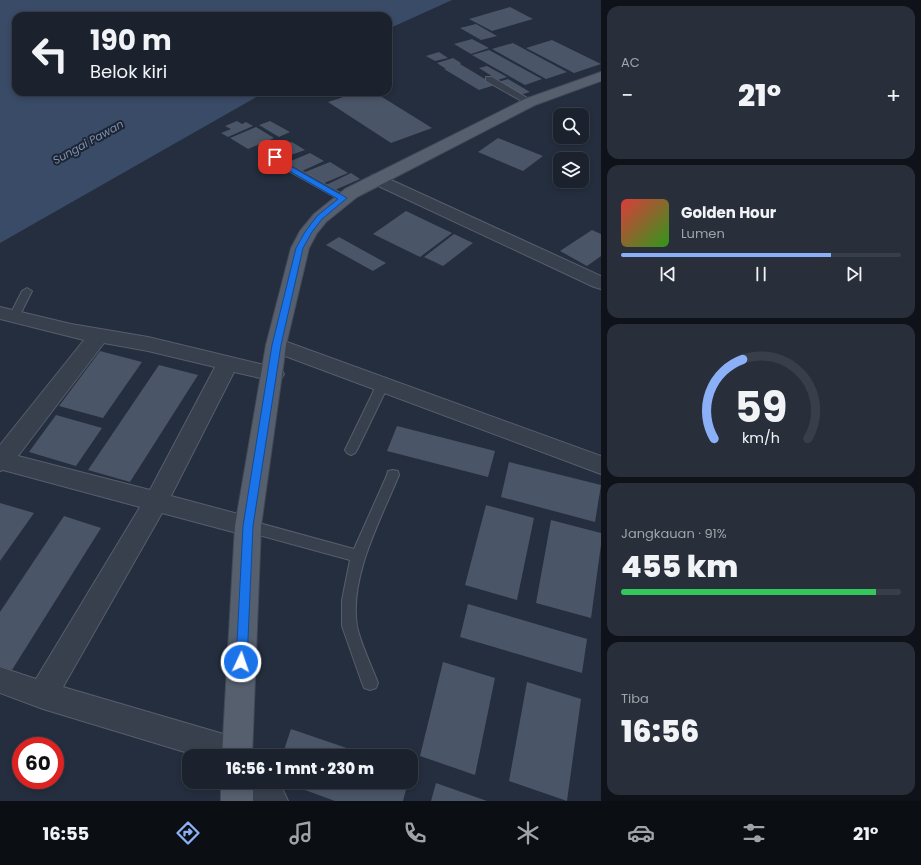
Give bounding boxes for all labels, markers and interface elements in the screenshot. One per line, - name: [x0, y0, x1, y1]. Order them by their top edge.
- text: 190 m: [90, 21, 172, 60]
- icon: left: [24, 28, 76, 80]
- text: AC: [621, 53, 640, 72]
- text: Belok kiri: [90, 59, 167, 84]
- text: 21°: [738, 74, 781, 117]
- text: −: [621, 80, 633, 111]
- text: +: [886, 80, 901, 111]
- map controls: [553, 108, 589, 188]
- button: search: [553, 108, 589, 144]
- water label: Sungai Pawan: [50, 116, 126, 168]
- pin: [258, 140, 292, 174]
- icon: arrive: [264, 146, 286, 168]
- button: layers: [553, 152, 589, 188]
- text: Golden Hour: [681, 202, 776, 223]
- text: Lumen: [681, 224, 725, 243]
- icon: previous: [657, 263, 679, 285]
- icon: pause: [750, 263, 772, 285]
- icon: next: [843, 263, 865, 285]
- text: 59: [735, 377, 787, 436]
- text: km/h: [742, 427, 780, 447]
- text: Jangkauan · 91%: [621, 524, 727, 543]
- text: 455 km: [621, 545, 738, 588]
- position arrow: [220, 641, 262, 683]
- text: Tiba: [621, 689, 649, 708]
- text: 16:56: [621, 710, 699, 753]
- speed limit sign: 60: [12, 737, 64, 789]
- text: 16:56 · 1 mnt · 230 m: [226, 758, 374, 779]
- icon: directions: [174, 819, 202, 847]
- icon: music: [287, 819, 315, 847]
- icon: phone: [401, 819, 429, 847]
- icon: climate: [514, 819, 542, 847]
- icon: car: [627, 819, 655, 847]
- icon: filters: [740, 819, 768, 847]
- text: 16:55: [43, 821, 89, 846]
- text: 21°: [853, 821, 878, 846]

